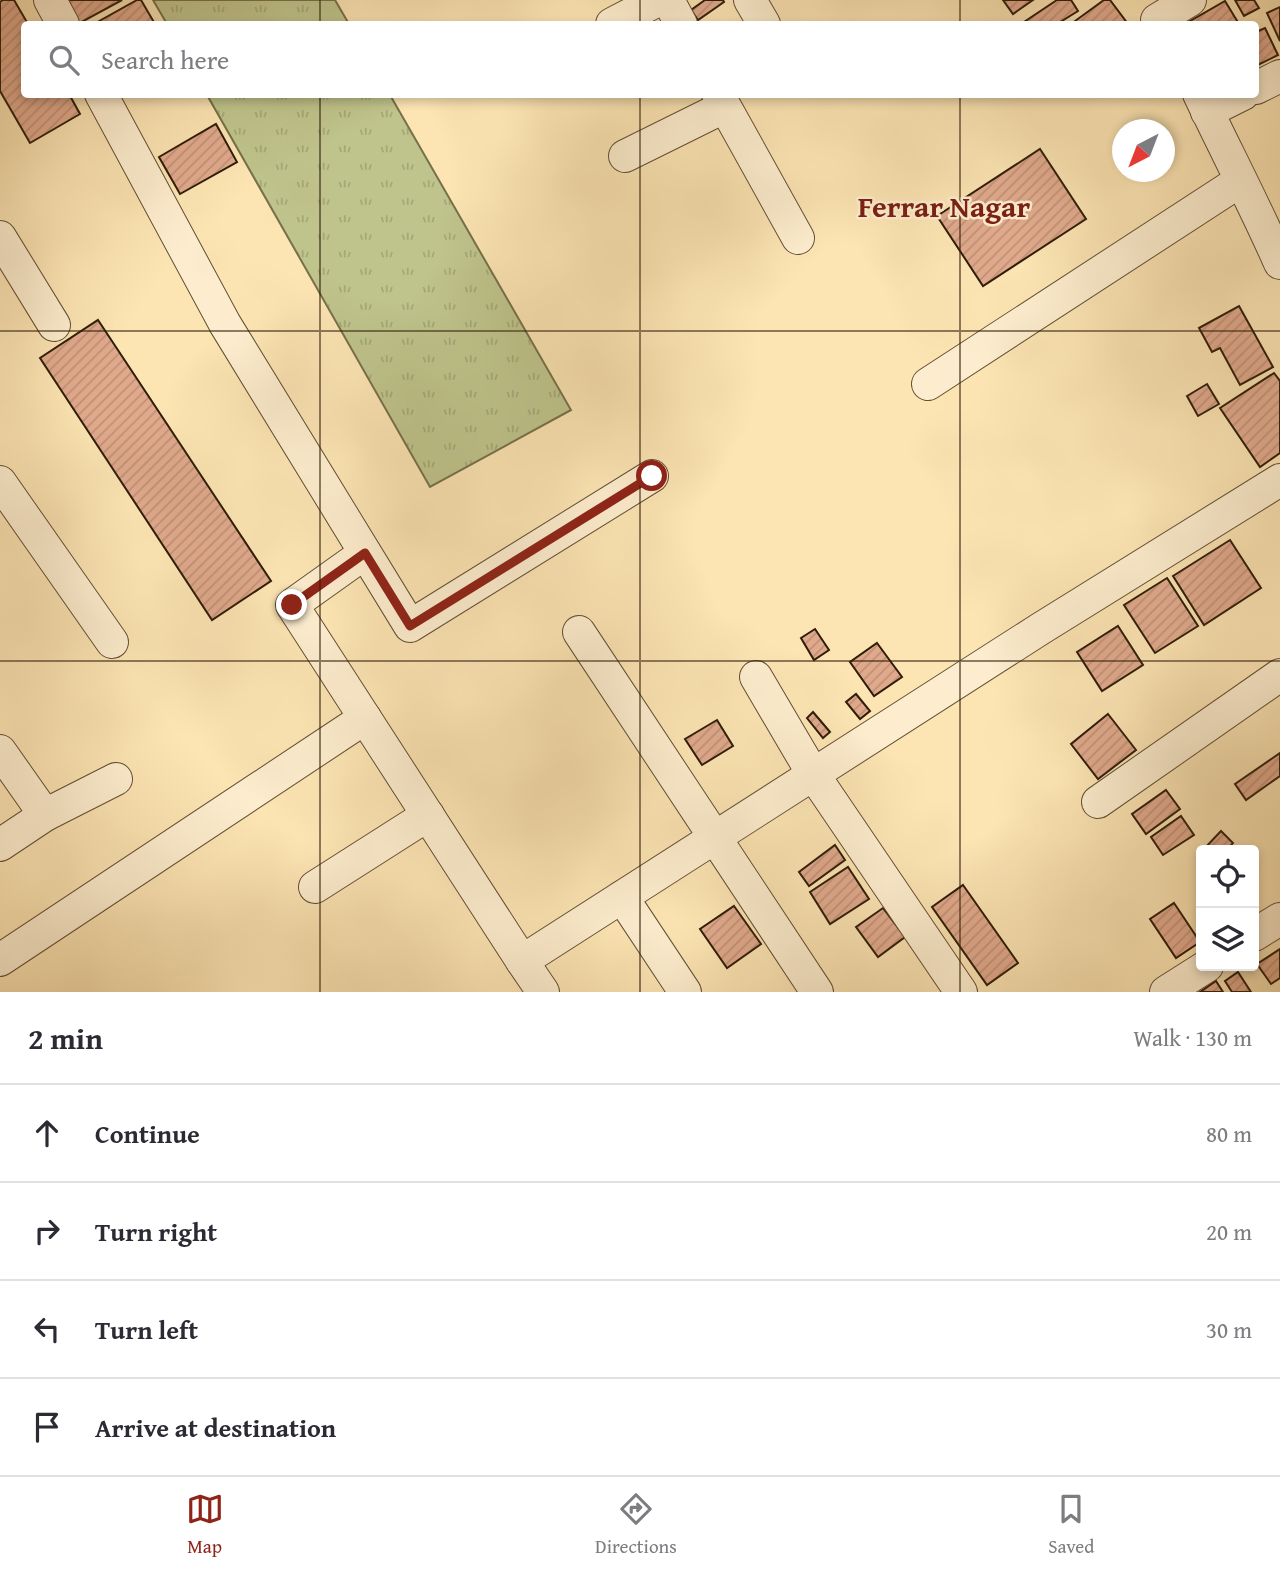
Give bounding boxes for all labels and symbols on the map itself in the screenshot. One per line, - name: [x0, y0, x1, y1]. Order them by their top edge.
- north arrow: [1112, 119, 1175, 182]
- district label: Ferrar Nagar: [858, 184, 1030, 228]
- route start: [636, 460, 667, 491]
- route end: [276, 589, 307, 620]

